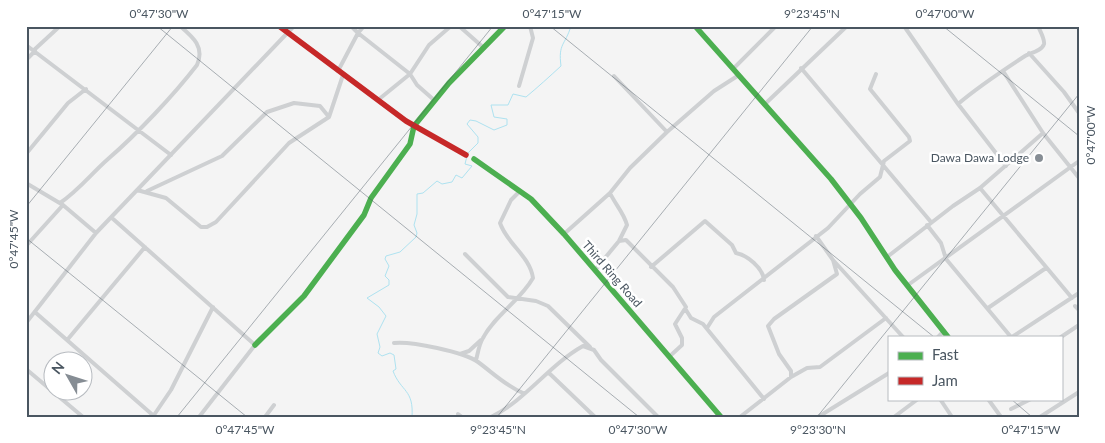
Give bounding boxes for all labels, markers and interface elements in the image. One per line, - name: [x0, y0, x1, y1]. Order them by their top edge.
- text: 0°47'30"W: [129, 6, 189, 21]
- text: 0°47'15"W: [522, 6, 582, 21]
- text: 9°23'45"N: [784, 6, 840, 21]
- text: 0°47'00"W: [915, 6, 975, 21]
- text: 0°47'00"W: [1083, 105, 1098, 165]
- place label: Dawa Dawa Lodge: [931, 150, 1029, 165]
- marker: Dawa Dawa Lodge: [1033, 152, 1045, 164]
- text: 0°47'45"W: [6, 209, 21, 269]
- street label: Third Ring Road: [579, 237, 645, 310]
- legend: [888, 336, 1062, 400]
- text: Fast: [932, 345, 959, 363]
- north arrow: [42, 350, 92, 400]
- text: N: [48, 358, 68, 377]
- text: Jam: [932, 371, 958, 389]
- text: 0°47'45"W: [215, 422, 275, 437]
- text: 9°23'45"N: [470, 422, 526, 437]
- text: 0°47'30"W: [608, 422, 668, 437]
- text: 9°23'30"N: [790, 422, 846, 437]
- text: 0°47'15"W: [1001, 422, 1061, 437]

